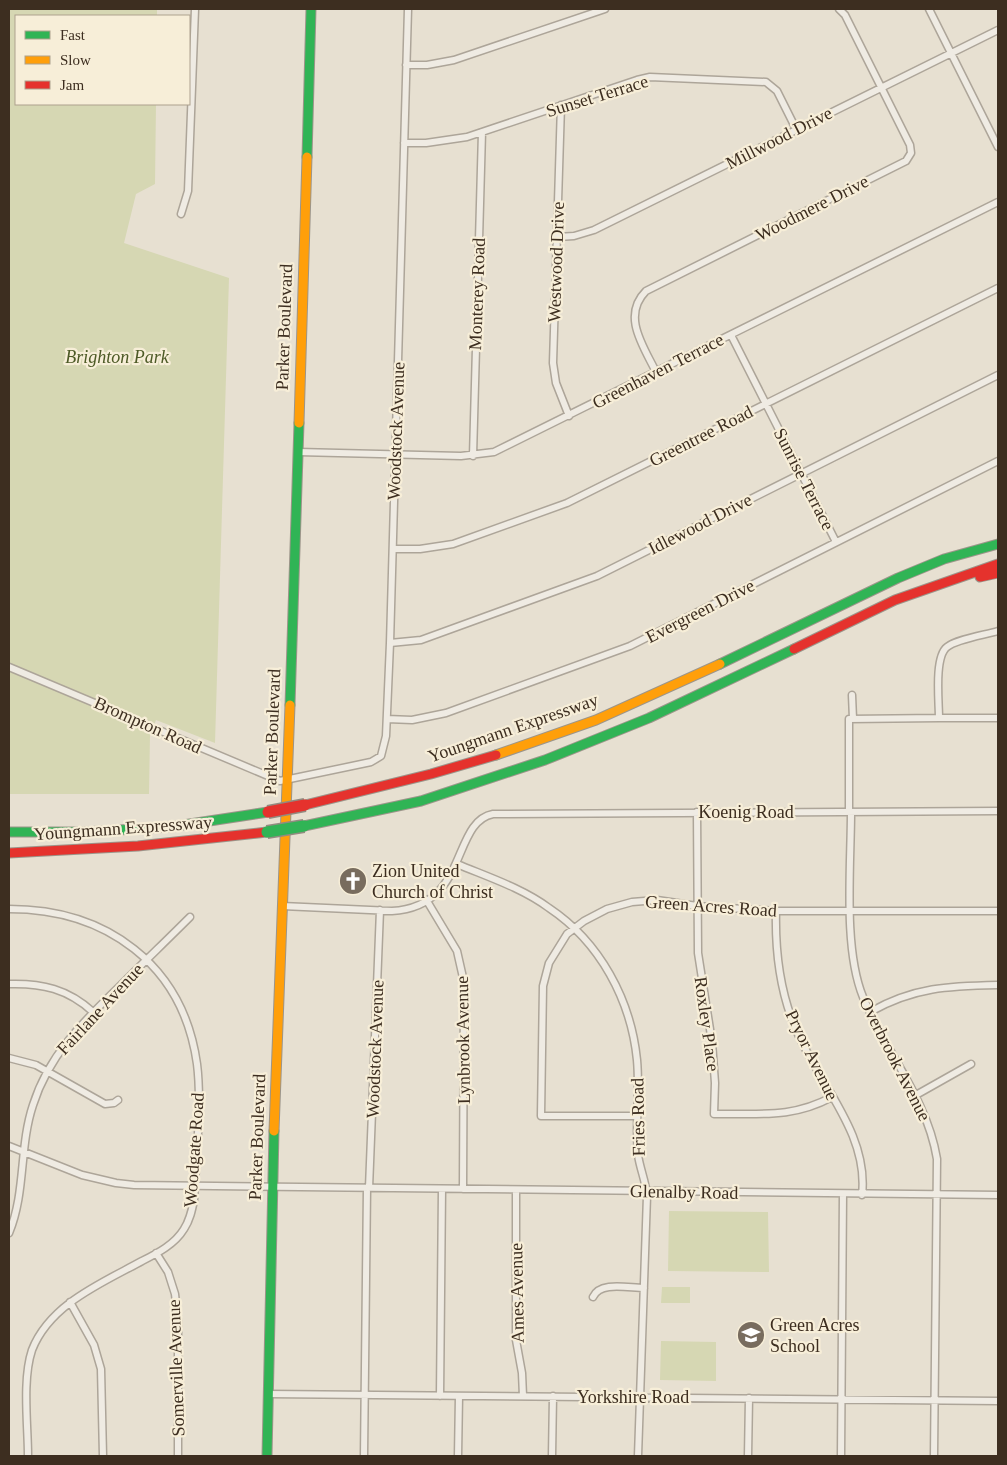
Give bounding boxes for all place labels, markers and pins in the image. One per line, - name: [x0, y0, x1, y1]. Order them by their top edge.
- place label: Zion United Church of Christ: [372, 861, 493, 902]
- church icon: Zion United Church of Christ: [338, 866, 368, 896]
- place label: Green Acres School: [770, 1315, 859, 1356]
- school or university icon: Green Acres School: [736, 1320, 766, 1350]

